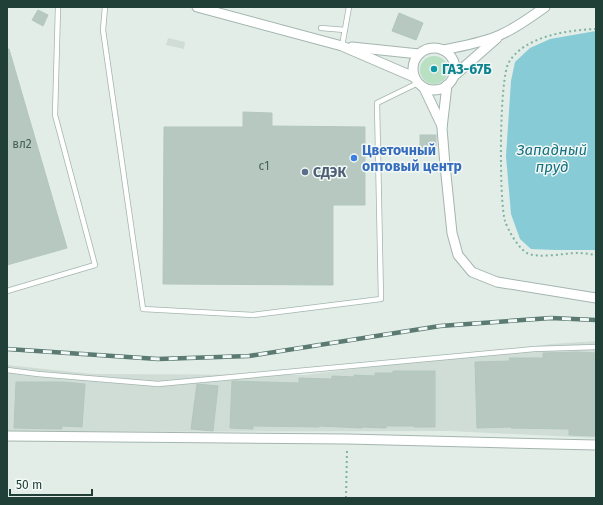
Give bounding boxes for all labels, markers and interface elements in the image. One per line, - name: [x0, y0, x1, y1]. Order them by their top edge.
- place label: ГАЗ-67Б: [442, 61, 492, 78]
- marker: ГАЗ-67Б: [429, 64, 439, 74]
- house number: вл2: [12, 137, 32, 151]
- water label: Западный пруд: [516, 141, 587, 176]
- place label: Цветочный оптовый центр: [362, 142, 462, 175]
- marker: Цветочный оптовый центр: [349, 153, 359, 163]
- house number: с1: [259, 159, 269, 173]
- place label: СДЭК: [313, 164, 346, 181]
- marker: СДЭК: [300, 167, 310, 177]
- scale bar: [10, 471, 92, 497]
- text: 50 m: [16, 478, 42, 492]

